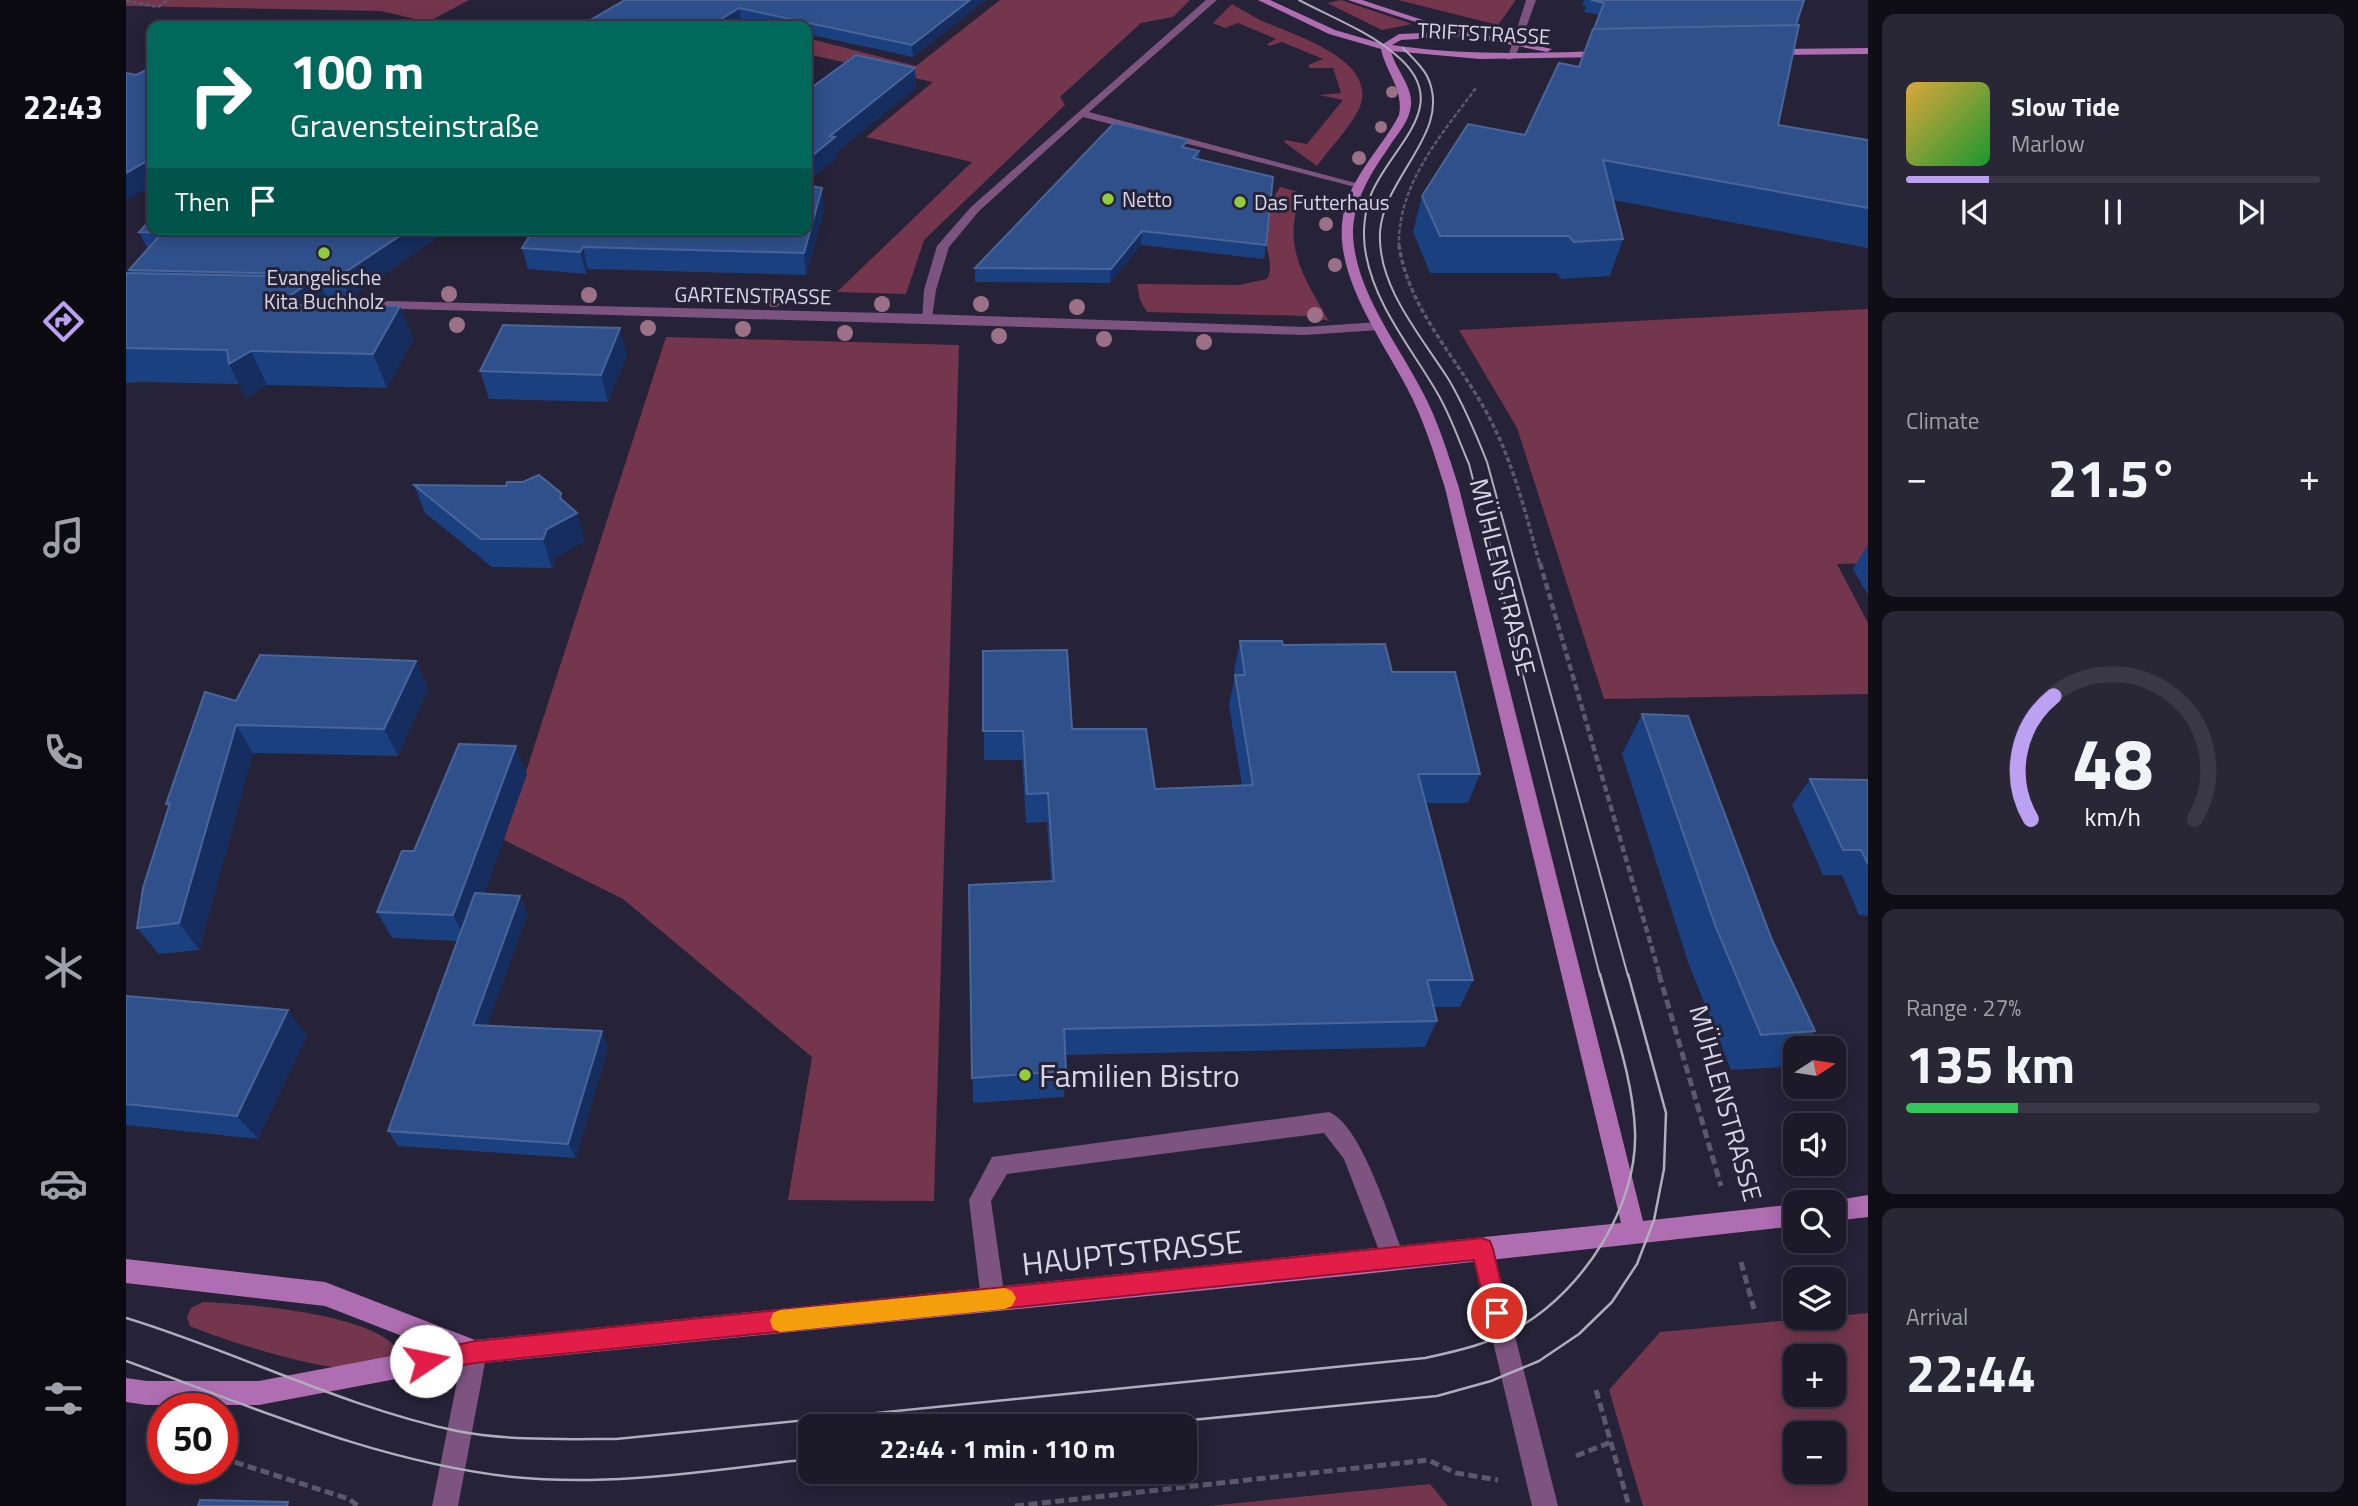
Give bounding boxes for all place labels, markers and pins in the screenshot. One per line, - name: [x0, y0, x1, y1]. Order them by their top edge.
- place label: Netto: [1122, 183, 1172, 215]
- place label: Das Futterhaus: [1254, 186, 1390, 218]
- marker: Netto: [1100, 191, 1116, 207]
- marker: Das Futterhaus: [1232, 194, 1248, 210]
- marker: Evangelische Kita Buchholz: [316, 245, 332, 261]
- place label: Evangelische Kita Buchholz: [264, 261, 384, 317]
- place label: Familien Bistro: [1039, 1051, 1240, 1099]
- marker: Familien Bistro: [1017, 1067, 1033, 1083]
- pin: [1467, 1283, 1527, 1343]

